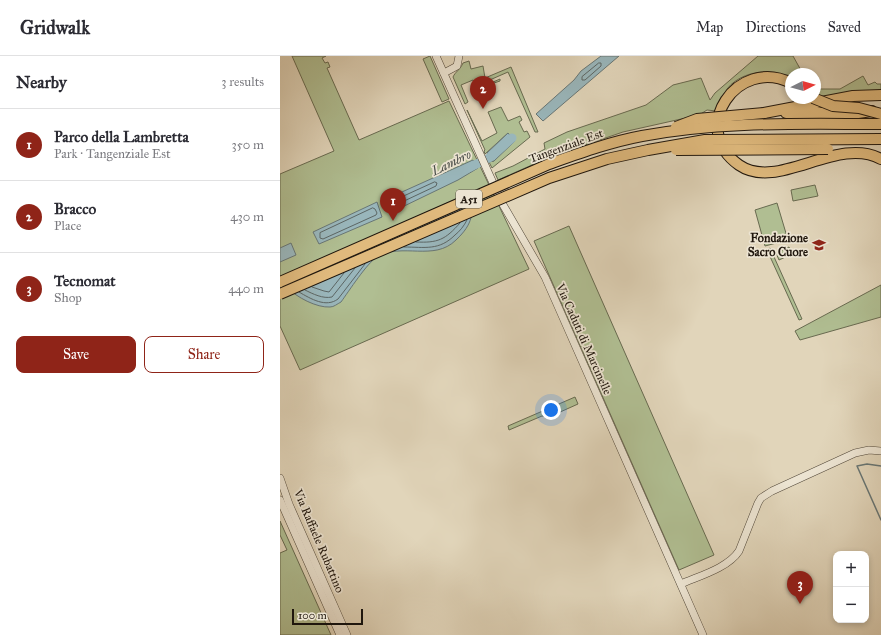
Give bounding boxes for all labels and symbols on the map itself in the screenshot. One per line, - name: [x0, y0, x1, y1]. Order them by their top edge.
- north arrow: [785, 68, 821, 104]
- pin: 2: [470, 76, 496, 109]
- street label: Tangenziale Est: [527, 126, 606, 167]
- water label: Lambro: [428, 146, 474, 180]
- pin: 1: [380, 188, 406, 221]
- road number: A51: [456, 190, 482, 208]
- place label: Fondazione Sacro Cuore: [748, 231, 808, 259]
- school or university icon: Fondazione Sacro Cuore: [811, 237, 827, 253]
- street label: Via Caduti di Marcinelle: [553, 280, 615, 397]
- your location: [541, 400, 561, 420]
- street label: Via Raffaele Rubattino: [291, 486, 347, 595]
- pin: 3: [787, 571, 813, 604]
- scale bar: [292, 607, 363, 626]

